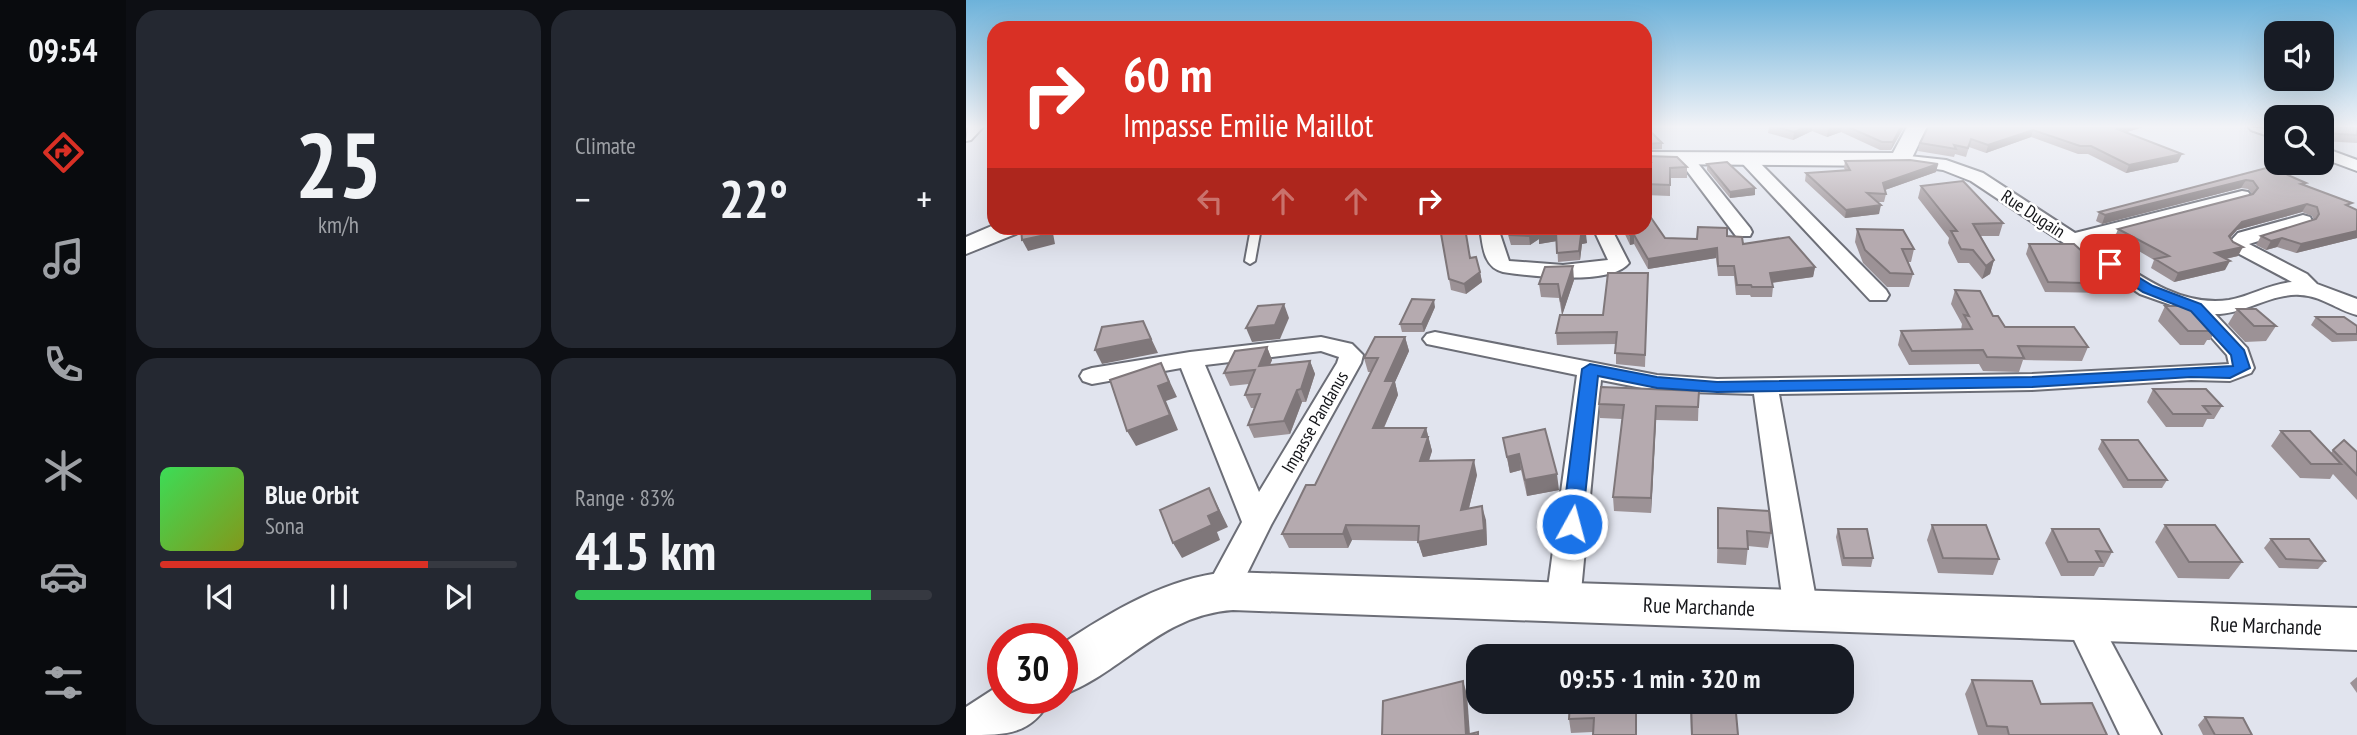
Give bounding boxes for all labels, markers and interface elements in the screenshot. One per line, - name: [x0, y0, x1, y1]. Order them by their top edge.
- map controls: [2264, 21, 2334, 175]
- button: sound: [2264, 21, 2334, 91]
- text: 09:54: [28, 29, 98, 71]
- text: 60 m: [1123, 42, 1212, 106]
- icon: right: [1008, 49, 1099, 140]
- text: Impasse Emilie Maillot: [1123, 104, 1373, 146]
- text: 25: [295, 105, 382, 223]
- button: search: [2264, 105, 2334, 175]
- icon: directions: [39, 128, 88, 177]
- text: Climate: [575, 131, 636, 160]
- text: 22°: [719, 165, 788, 232]
- text: −: [575, 174, 591, 223]
- text: +: [916, 174, 932, 223]
- icon: left: [1191, 182, 1229, 220]
- icon: ahead: [1264, 182, 1302, 220]
- icon: ahead: [1337, 182, 1375, 220]
- icon: right: [1410, 182, 1448, 220]
- street label: Rue Dugain: [1997, 184, 2070, 243]
- text: km/h: [318, 210, 359, 239]
- icon: music: [39, 234, 88, 283]
- pin: [2080, 234, 2140, 294]
- icon: arrive: [2091, 245, 2129, 283]
- icon: phone: [39, 340, 88, 389]
- street label: Impasse Pandanus: [1276, 367, 1353, 477]
- icon: climate: [39, 446, 88, 495]
- text: Blue Orbit: [265, 478, 359, 511]
- text: Range · 83%: [575, 483, 675, 512]
- position arrow: [1535, 487, 1609, 561]
- text: Sona: [265, 511, 304, 540]
- text: 415 km: [575, 517, 716, 584]
- icon: car: [39, 552, 88, 601]
- icon: previous: [201, 578, 239, 616]
- icon: pause: [320, 578, 358, 616]
- icon: next: [439, 578, 477, 616]
- street label: Rue Marchande: [1643, 591, 1755, 622]
- street label: Rue Marchande: [2210, 610, 2322, 641]
- speed limit sign: 30: [987, 623, 1078, 714]
- icon: filters: [39, 658, 88, 707]
- text: 09:55 · 1 min · 320 m: [1560, 662, 1760, 695]

